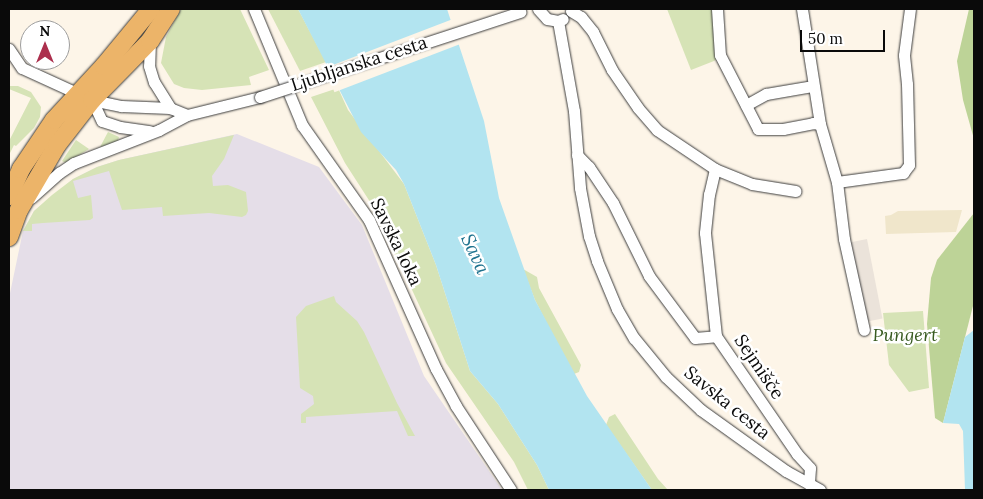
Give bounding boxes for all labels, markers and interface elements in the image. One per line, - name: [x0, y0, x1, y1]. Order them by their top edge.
- north arrow: [20, 20, 70, 70]
- scale bar: [803, 20, 888, 52]
- text: N: [40, 22, 50, 40]
- text: 50 m: [808, 29, 843, 48]
- street label: Ljubljanska cesta: [288, 32, 430, 96]
- street label: Savska loka: [366, 195, 426, 289]
- water label: Sava: [456, 230, 494, 278]
- park label: Pungert: [872, 324, 938, 346]
- street label: Sejmišče: [730, 331, 788, 403]
- street label: Savska cesta: [680, 362, 774, 444]

